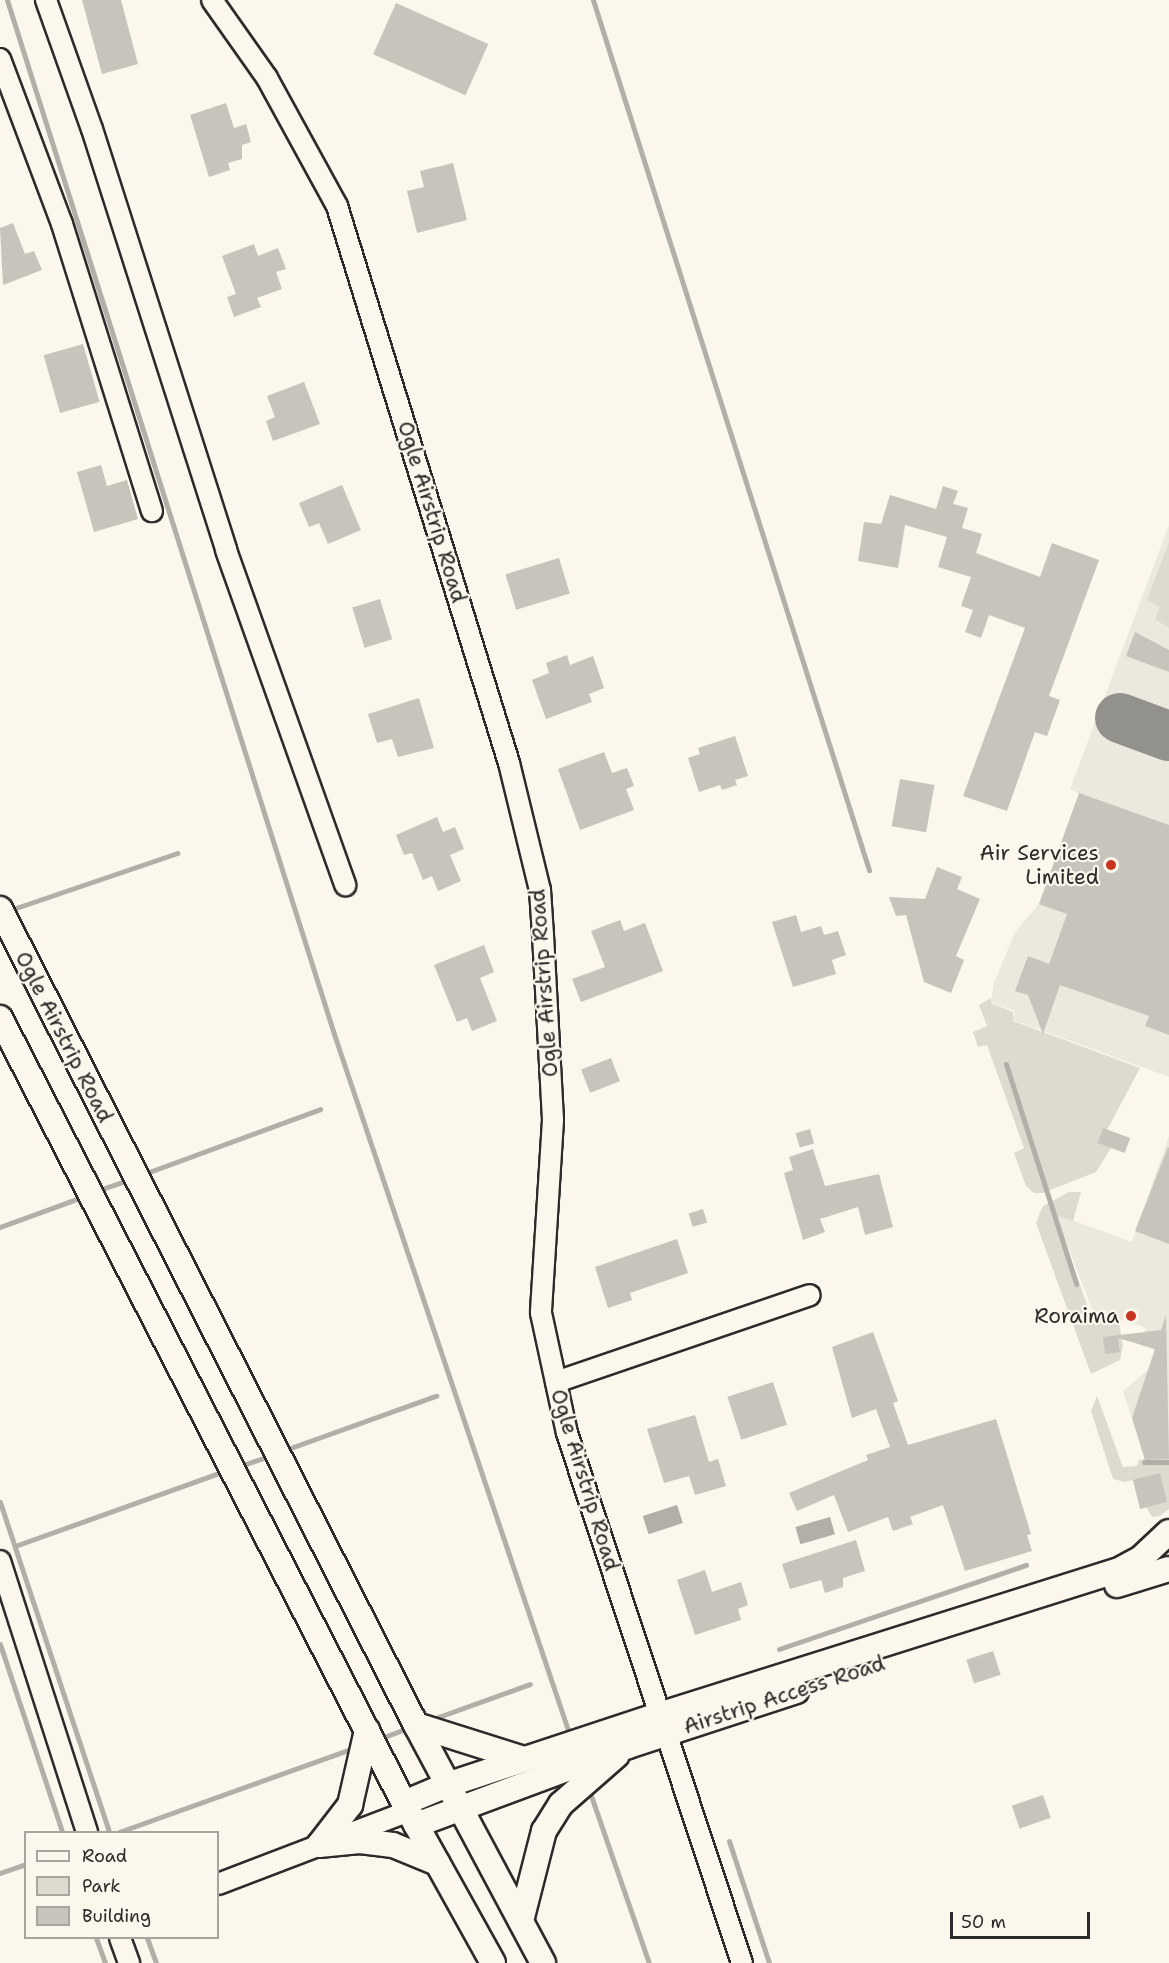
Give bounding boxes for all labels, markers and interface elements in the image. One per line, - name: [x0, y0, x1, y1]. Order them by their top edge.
- street label: Ogle Airstrip Road: [392, 418, 472, 606]
- place label: Air Services Limited: [980, 840, 1099, 890]
- marker: Air Services Limited: [1104, 858, 1118, 872]
- street label: Ogle Airstrip Road: [525, 888, 563, 1078]
- street label: Ogle Airstrip Road: [10, 947, 118, 1127]
- place label: Roraima: [1034, 1303, 1119, 1329]
- marker: Roraima: [1124, 1309, 1138, 1323]
- street label: Ogle Airstrip Road: [545, 1386, 625, 1574]
- street label: Airstrip Access Road: [680, 1651, 888, 1739]
- legend: [24, 1831, 219, 1939]
- text: Road: [82, 1844, 127, 1868]
- text: Park: [82, 1874, 121, 1898]
- scale bar: [953, 1900, 1092, 1938]
- text: Building: [82, 1904, 151, 1928]
- text: 50 m: [961, 1910, 1006, 1934]

